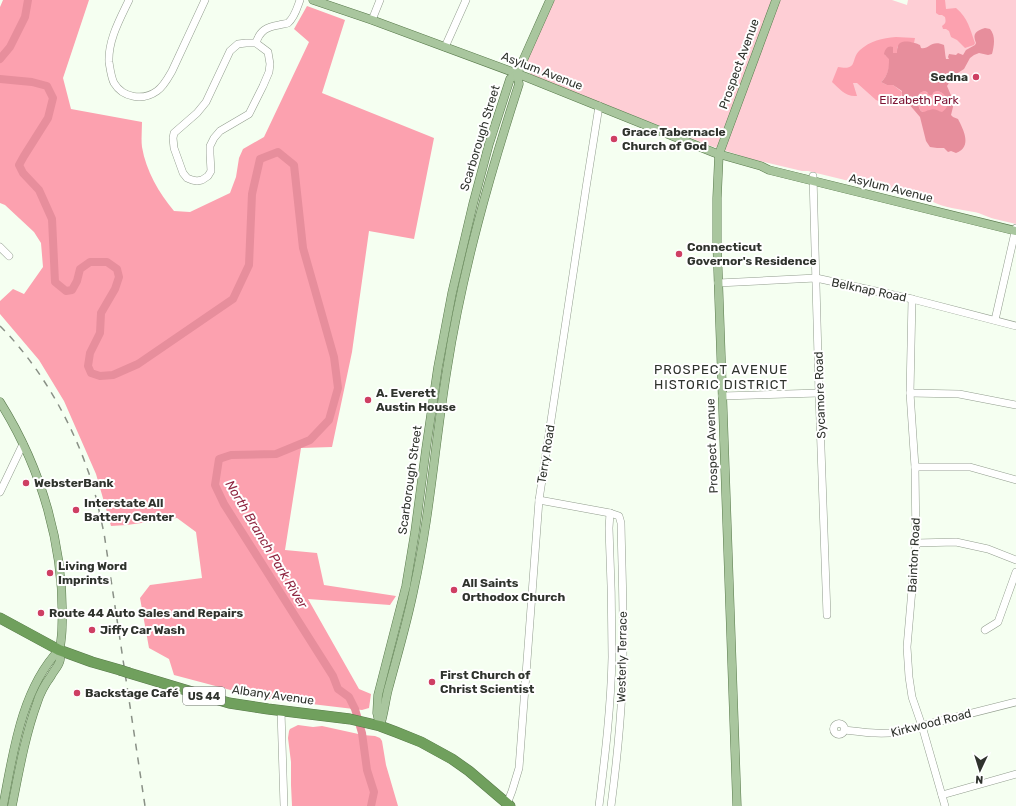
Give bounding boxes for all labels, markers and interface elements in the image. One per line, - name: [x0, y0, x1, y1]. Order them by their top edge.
- street label: Prospect Avenue: [716, 17, 762, 111]
- street label: Asylum Avenue: [499, 49, 585, 93]
- place label: Sedna: [931, 70, 968, 84]
- marker: Sedna: [971, 72, 981, 82]
- street label: Scarborough Street: [457, 83, 503, 193]
- park label: Elizabeth Park: [879, 93, 960, 107]
- place label: Grace Tabernacle Church of God: [622, 125, 726, 153]
- marker: Grace Tabernacle Church of God: [609, 134, 619, 144]
- street label: Asylum Avenue: [848, 171, 935, 205]
- place label: Connecticut Governor's Residence: [687, 240, 817, 268]
- marker: Connecticut Governor's Residence: [674, 249, 684, 259]
- street label: Belknap Road: [830, 275, 908, 305]
- street label: Sycamore Road: [811, 351, 829, 439]
- district label: PROSPECT AVENUE HISTORIC DISTRICT: [654, 362, 788, 392]
- place label: A. Everett Austin House: [376, 386, 456, 414]
- marker: A. Everett Austin House: [363, 395, 373, 405]
- street label: Prospect Avenue: [703, 398, 721, 494]
- street label: Scarborough Street: [395, 424, 425, 535]
- street label: Terry Road: [534, 424, 558, 484]
- place label: WebsterBank: [34, 476, 114, 490]
- marker: WebsterBank: [21, 478, 31, 488]
- water label: North Branch Park River: [222, 478, 311, 612]
- place label: Interstate All Battery Center: [84, 496, 175, 524]
- marker: Interstate All Battery Center: [71, 505, 81, 515]
- street label: Bainton Road: [905, 517, 923, 593]
- place label: Living Word Imprints: [58, 559, 127, 587]
- marker: Living Word Imprints: [45, 568, 55, 578]
- place label: All Saints Orthodox Church: [462, 576, 565, 604]
- marker: All Saints Orthodox Church: [449, 585, 459, 595]
- place label: Route 44 Auto Sales and Repairs: [49, 606, 243, 620]
- marker: Route 44 Auto Sales and Repairs: [36, 608, 46, 618]
- street label: Westerly Terrace: [614, 611, 630, 703]
- place label: Jiffy Car Wash: [100, 623, 185, 637]
- marker: Jiffy Car Wash: [87, 625, 97, 635]
- place label: First Church of Christ Scientist: [440, 668, 535, 696]
- marker: First Church of Christ Scientist: [427, 677, 437, 687]
- street label: Albany Avenue: [231, 682, 315, 708]
- place label: Backstage Café: [85, 686, 179, 700]
- road number: US 44: [183, 687, 225, 705]
- marker: Backstage Café: [72, 688, 82, 698]
- street label: Kirkwood Road: [889, 706, 973, 740]
- north arrow: [960, 750, 1000, 790]
- text: N: [975, 773, 984, 786]

